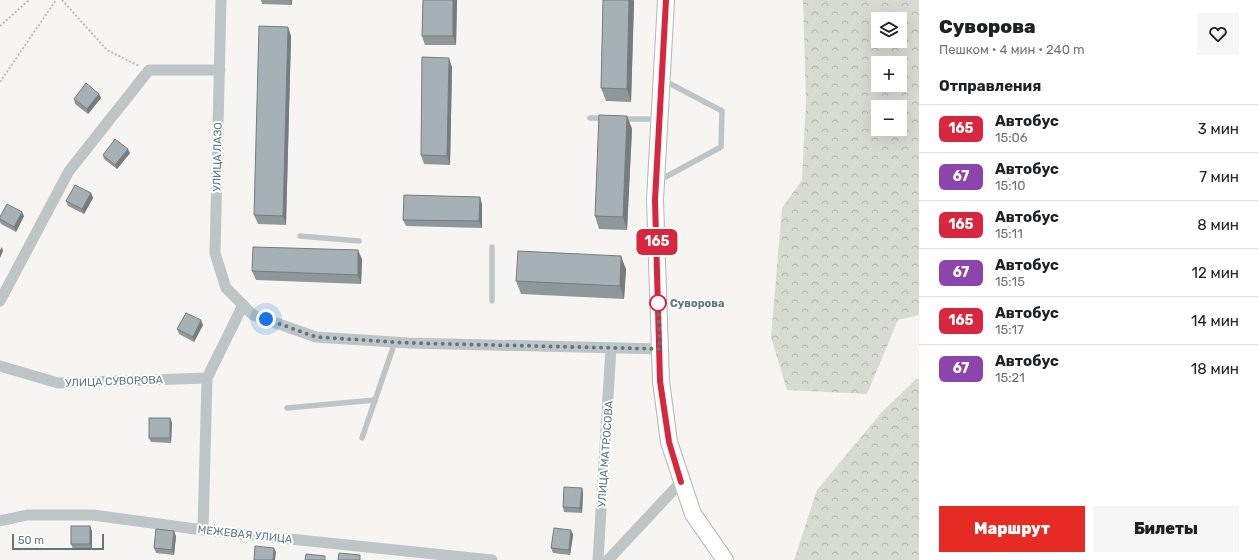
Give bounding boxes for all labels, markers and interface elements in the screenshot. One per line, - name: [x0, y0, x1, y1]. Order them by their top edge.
- map controls: [871, 12, 907, 136]
- button: layers: [871, 12, 907, 48]
- button: heart: [1197, 13, 1239, 55]
- text: Суворова: [939, 15, 1036, 38]
- text: Пешком · 4 мин · 240 m: [939, 42, 1085, 57]
- button: +: [871, 56, 907, 92]
- text: Отправления: [939, 77, 1041, 95]
- button: −: [871, 100, 907, 136]
- text: Автобус: [995, 112, 1059, 130]
- text: 165: [948, 120, 974, 137]
- text: 3 мин: [1198, 120, 1239, 138]
- street label: УЛИЦА ЛАЗО: [210, 122, 225, 192]
- text: 15:06: [995, 130, 1028, 145]
- text: Автобус: [995, 160, 1059, 178]
- text: 67: [953, 168, 969, 185]
- text: 7 мин: [1199, 168, 1239, 186]
- text: 15:10: [995, 178, 1025, 193]
- text: Автобус: [995, 208, 1059, 226]
- text: 165: [948, 216, 974, 233]
- text: 8 мин: [1197, 216, 1239, 234]
- text: 15:11: [995, 226, 1023, 241]
- line badge: 165: [634, 229, 680, 255]
- text: 165: [644, 233, 670, 250]
- text: Автобус: [995, 256, 1059, 274]
- text: 67: [953, 264, 969, 281]
- text: 12 мин: [1192, 264, 1239, 282]
- text: 15:15: [995, 274, 1025, 289]
- marker: Суворова: [649, 294, 667, 312]
- place label: Суворова: [670, 297, 724, 310]
- text: Автобус: [995, 304, 1059, 322]
- your location: [256, 309, 276, 329]
- text: 165: [948, 312, 974, 329]
- text: 14 мин: [1191, 312, 1239, 330]
- text: 15:17: [995, 322, 1024, 337]
- text: Автобус: [995, 352, 1059, 370]
- text: 67: [953, 360, 969, 377]
- text: 18 мин: [1191, 360, 1239, 378]
- text: 15:21: [995, 370, 1025, 385]
- street label: УЛИЦА СУВОРОВА: [65, 373, 164, 390]
- street label: УЛИЦА МАТРОСОВА: [595, 400, 616, 508]
- button: Маршрут: [939, 506, 1085, 552]
- button: Билеты: [1093, 506, 1239, 552]
- street label: МЕЖЕВАЯ УЛИЦА: [197, 523, 294, 546]
- scale bar: [12, 532, 104, 551]
- text: 50 m: [18, 534, 44, 547]

